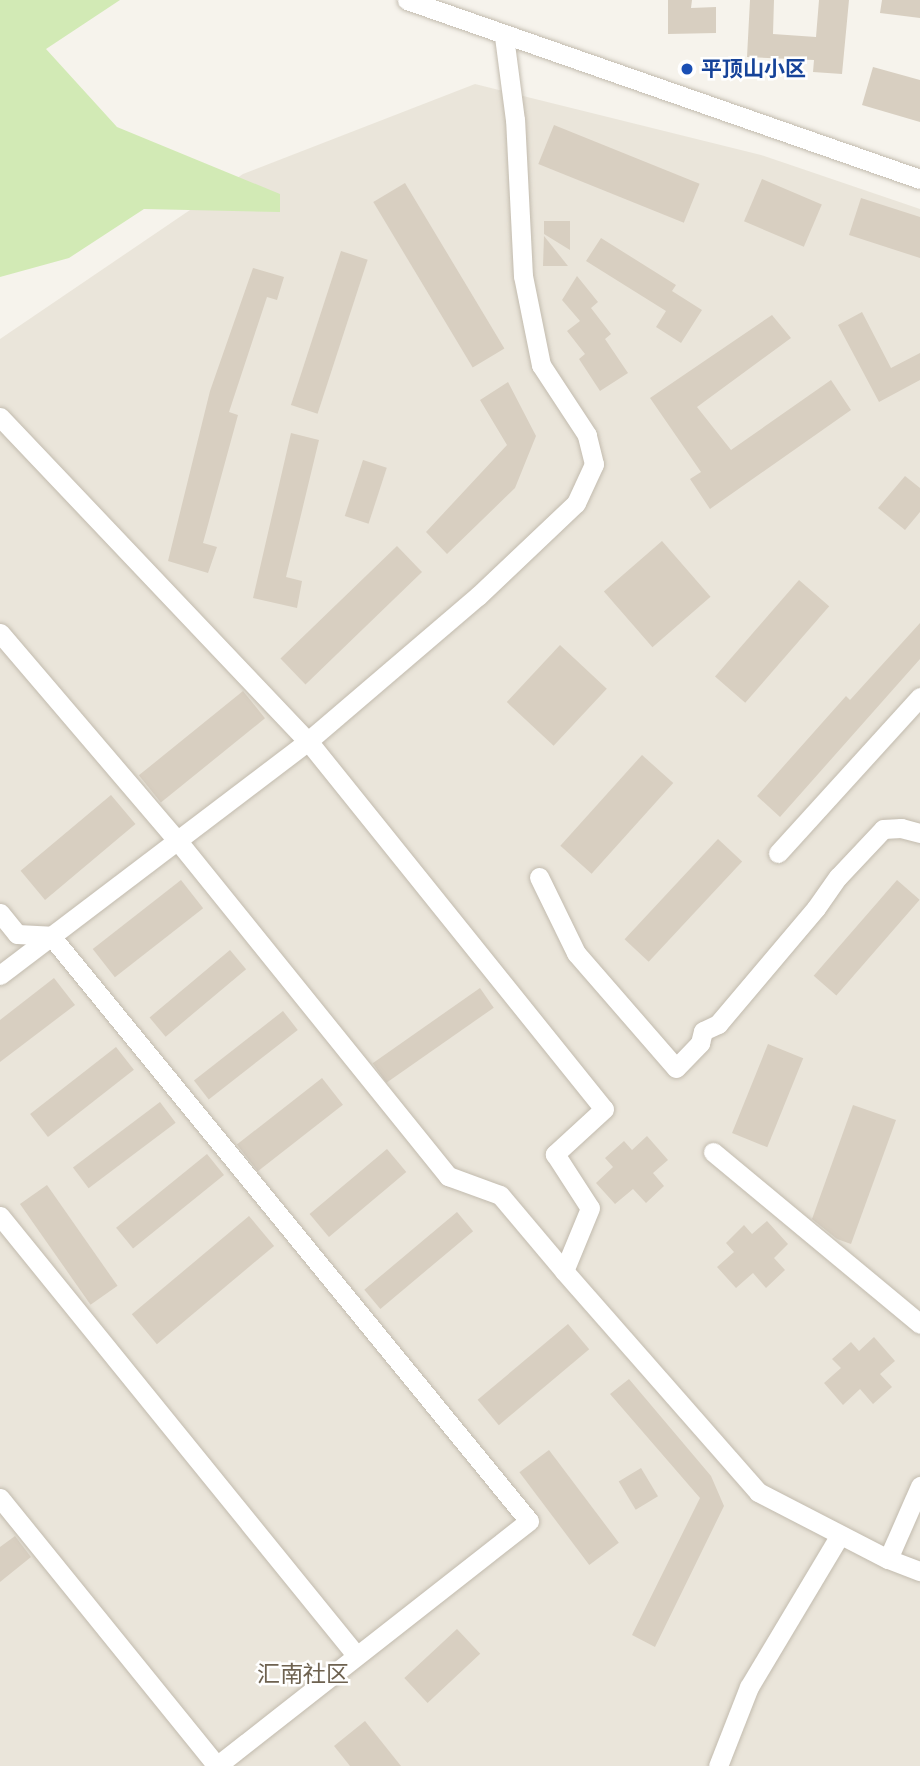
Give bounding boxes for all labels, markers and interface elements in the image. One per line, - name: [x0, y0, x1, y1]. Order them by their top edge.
- place label: 平顶山小区: [701, 56, 806, 82]
- marker: 平顶山小区: [679, 61, 695, 77]
- district label: 汇南社区: [257, 1660, 349, 1688]

